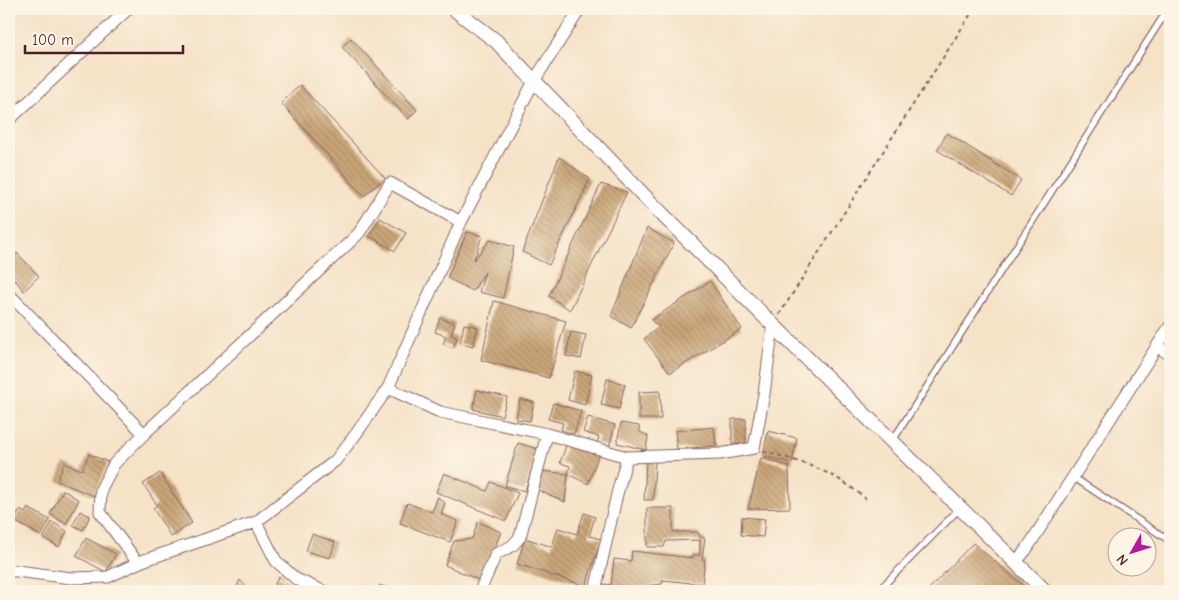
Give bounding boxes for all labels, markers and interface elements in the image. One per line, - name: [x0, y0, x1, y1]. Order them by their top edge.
- scale bar: [25, 22, 182, 54]
- text: 100 m: [32, 31, 74, 49]
- north arrow: [1106, 528, 1156, 578]
- text: N: [1113, 551, 1132, 569]

